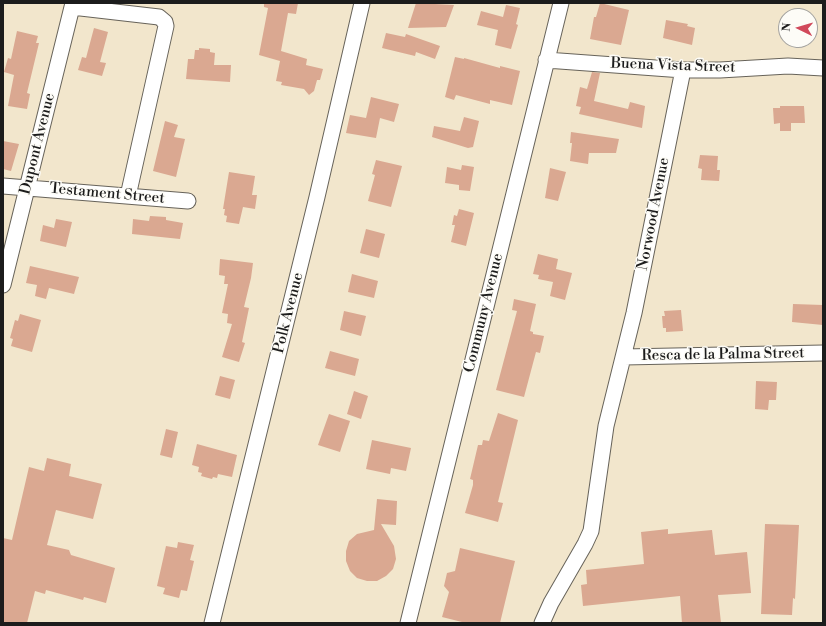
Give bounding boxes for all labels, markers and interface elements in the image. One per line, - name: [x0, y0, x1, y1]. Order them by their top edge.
- north arrow: [778, 8, 818, 48]
- text: N: [780, 22, 794, 32]
- street label: Buena Vista Street: [610, 55, 736, 77]
- street label: Dupont Avenue: [17, 91, 59, 197]
- street label: Norwood Avenue: [634, 156, 674, 272]
- street label: Testament Street: [49, 180, 165, 208]
- street label: Communy Avenue: [460, 252, 508, 374]
- street label: Polk Avenue: [270, 271, 308, 355]
- street label: Resca de la Palma Street: [641, 345, 805, 365]

